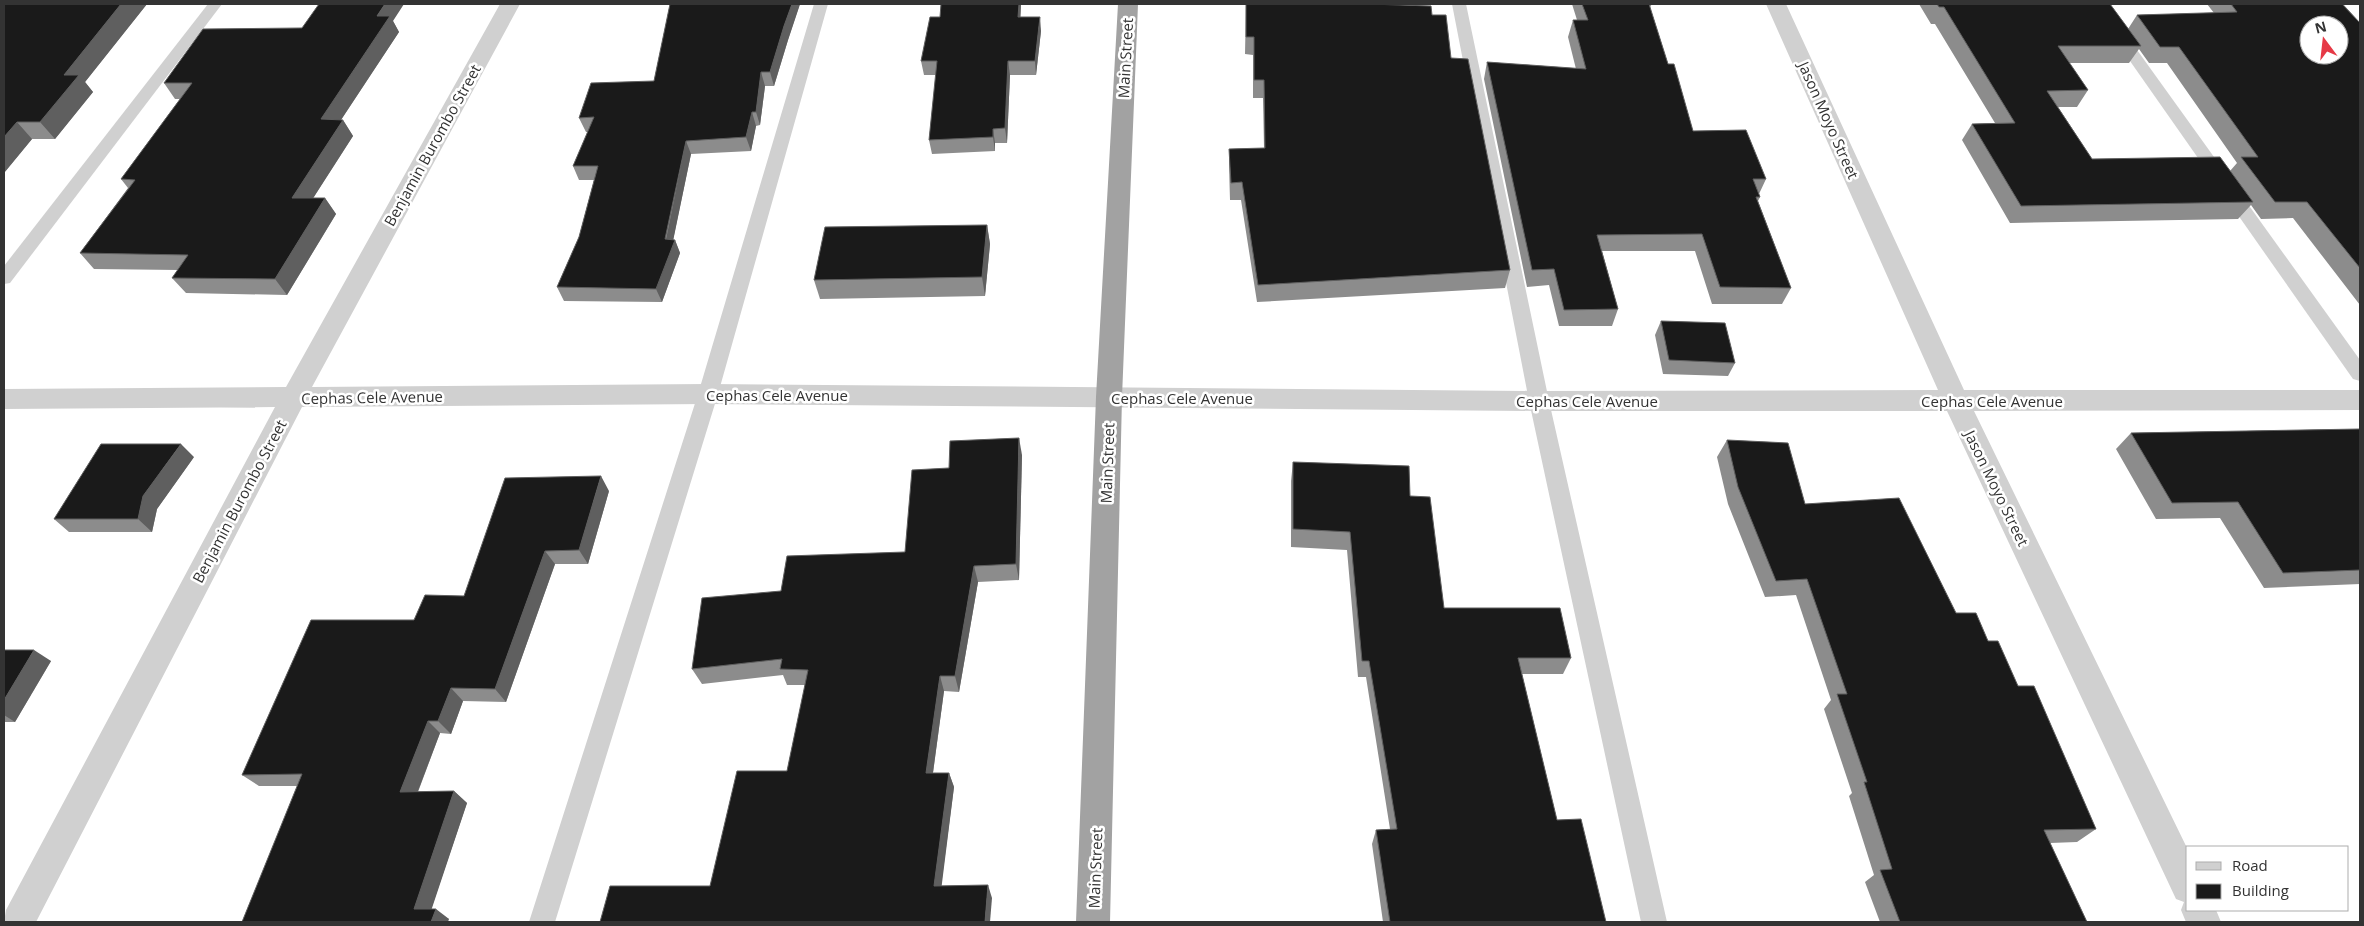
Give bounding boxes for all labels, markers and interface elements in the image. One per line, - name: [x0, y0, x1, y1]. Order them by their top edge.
- north arrow: [2299, 15, 2349, 65]
- text: N: [2313, 16, 2328, 38]
- street label: Main Street: [1113, 17, 1137, 99]
- street label: Jason Moyo Street: [1793, 56, 1864, 182]
- street label: Benjamin Burombo Street: [379, 61, 485, 229]
- street label: Cephas Cele Avenue: [706, 385, 848, 405]
- street label: Cephas Cele Avenue: [301, 386, 443, 408]
- street label: Cephas Cele Avenue: [1111, 388, 1253, 408]
- street label: Cephas Cele Avenue: [1516, 391, 1658, 411]
- street label: Cephas Cele Avenue: [1921, 391, 2063, 411]
- street label: Benjamin Burombo Street: [187, 416, 291, 586]
- street label: Main Street: [1096, 422, 1118, 504]
- street label: Jason Moyo Street: [1959, 425, 2034, 549]
- street label: Main Street: [1084, 827, 1106, 909]
- legend: [2186, 846, 2349, 911]
- text: Road: [2232, 855, 2268, 875]
- text: Building: [2232, 880, 2289, 900]

